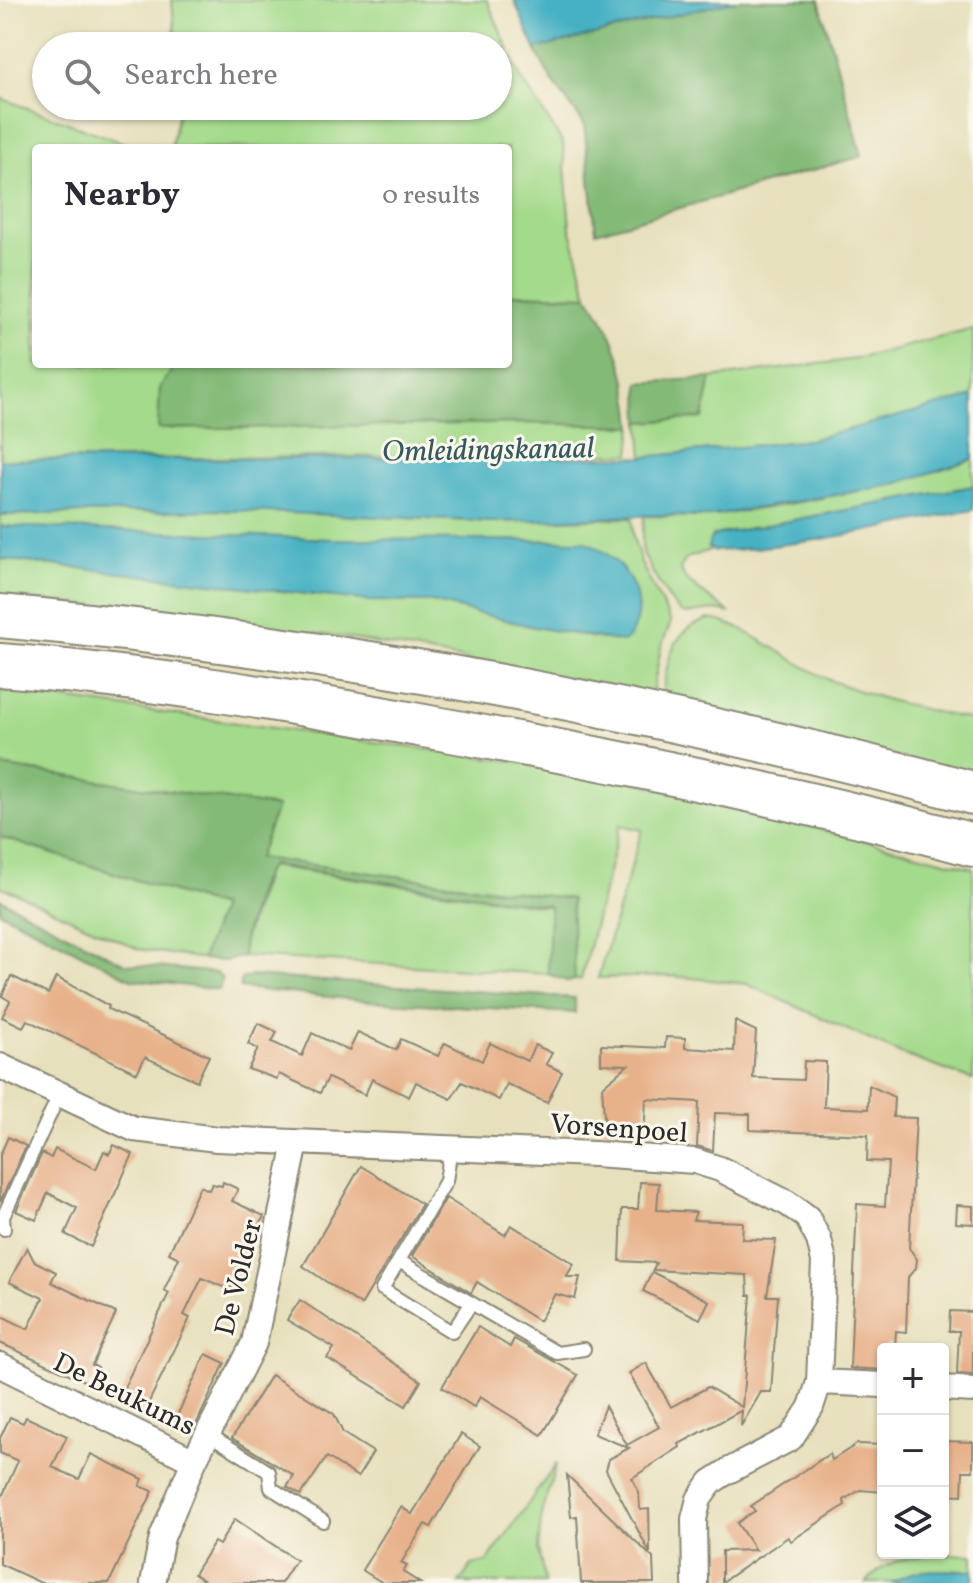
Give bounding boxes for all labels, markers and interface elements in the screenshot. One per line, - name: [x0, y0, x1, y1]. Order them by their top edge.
- search box: [32, 32, 512, 120]
- icon: search: [60, 54, 104, 98]
- text: Search here: [124, 55, 278, 97]
- text: Nearby: [64, 173, 180, 220]
- text: 0 results: [382, 178, 480, 214]
- water label: Omleidingskanaal: [381, 428, 595, 474]
- street label: Vorsenpoel: [549, 1105, 689, 1154]
- street label: De Volder: [206, 1215, 273, 1340]
- map controls: [877, 1343, 949, 1559]
- button: +: [877, 1343, 949, 1415]
- street label: De Beukums: [46, 1344, 201, 1446]
- button: −: [877, 1415, 949, 1487]
- button: layers: [877, 1487, 949, 1559]

